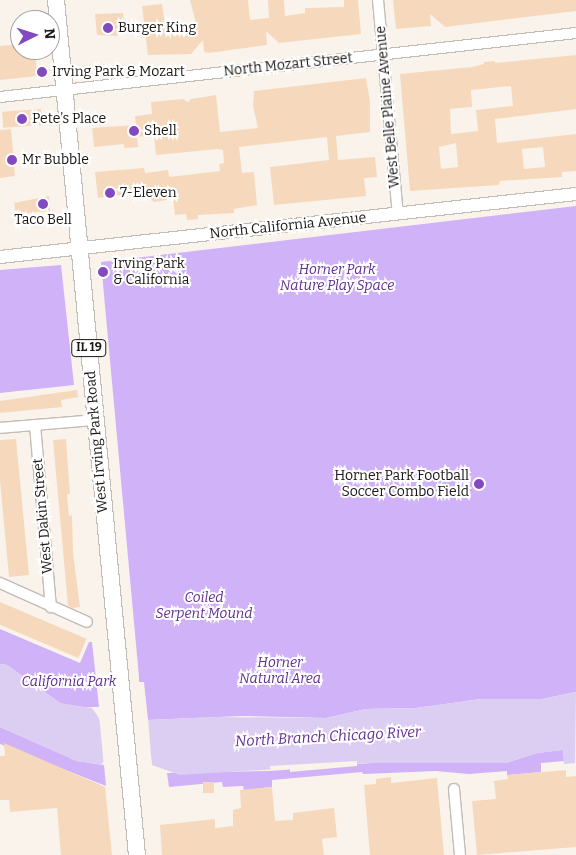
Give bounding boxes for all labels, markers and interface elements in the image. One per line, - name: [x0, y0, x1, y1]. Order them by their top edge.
- north arrow: [10, 10, 60, 60]
- place label: Burger King: [118, 20, 196, 36]
- marker: Burger King: [102, 22, 114, 34]
- street label: West Belle Plaine Avenue: [373, 25, 403, 189]
- text: N: [41, 28, 58, 40]
- street label: North Mozart Street: [223, 50, 353, 80]
- place label: Irving Park & Mozart: [52, 64, 185, 80]
- marker: Irving Park & Mozart: [36, 66, 48, 78]
- place label: Pete’s Place: [32, 111, 106, 127]
- marker: Pete’s Place: [16, 113, 28, 125]
- place label: Shell: [144, 123, 177, 139]
- marker: Shell: [128, 125, 140, 137]
- place label: Mr Bubble: [22, 152, 89, 168]
- marker: Mr Bubble: [6, 154, 18, 166]
- place label: 7-Eleven: [120, 185, 177, 201]
- marker: 7-Eleven: [104, 187, 116, 199]
- marker: Taco Bell: [37, 198, 49, 210]
- street label: North California Avenue: [209, 209, 367, 243]
- place label: Taco Bell: [14, 212, 72, 228]
- place label: Irving Park & California: [113, 256, 189, 288]
- park label: Horner Park Nature Play Space: [280, 262, 394, 294]
- marker: Irving Park & California: [97, 266, 109, 278]
- road number: IL 19: [70, 338, 108, 358]
- street label: West Irving Park Road: [82, 370, 112, 514]
- street label: West Dakin Street: [30, 457, 56, 575]
- place label: Horner Park Football Soccer Combo Field: [334, 468, 469, 501]
- marker: Horner Park Football Soccer Combo Field: [473, 478, 485, 490]
- park label: Coiled Serpent Mound: [155, 590, 253, 622]
- park label: Horner Natural Area: [239, 655, 321, 688]
- park label: California Park: [22, 674, 116, 690]
- water label: North Branch Chicago River: [235, 723, 421, 751]

